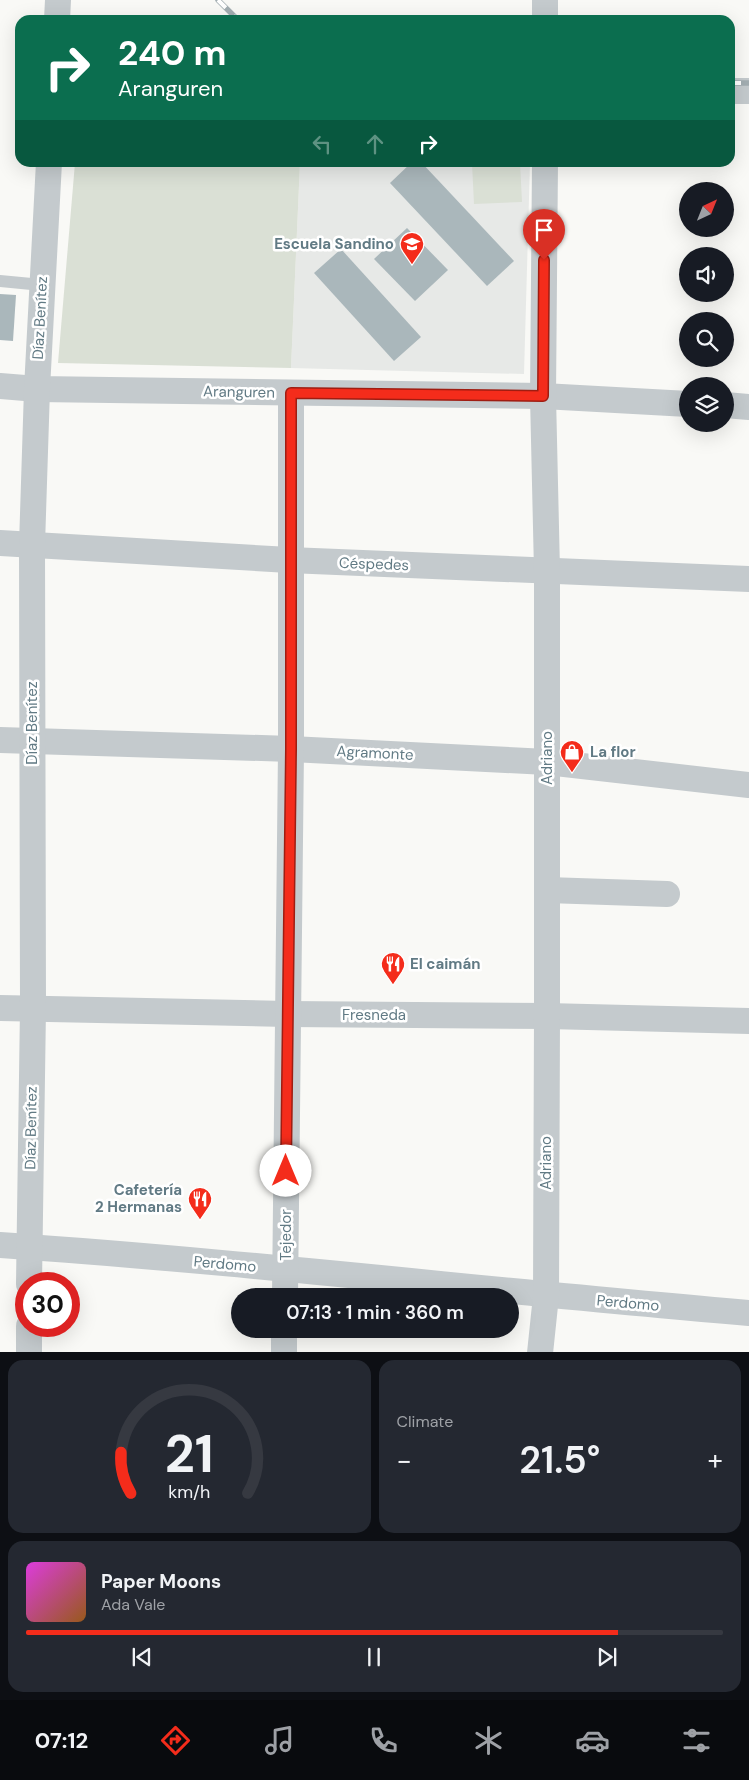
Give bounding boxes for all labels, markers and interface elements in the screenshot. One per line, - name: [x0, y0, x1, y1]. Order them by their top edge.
- text: 240 m: [118, 30, 227, 76]
- icon: right: [35, 35, 100, 100]
- text: Aranguren: [118, 74, 223, 103]
- icon: left: [308, 130, 336, 158]
- icon: ahead: [361, 130, 389, 158]
- icon: right: [414, 130, 442, 158]
- north arrow: [679, 182, 734, 238]
- map controls: [679, 182, 734, 432]
- pin: [523, 209, 565, 260]
- icon: arrive: [530, 216, 558, 244]
- school or university icon: Escuela Sandino: [399, 231, 425, 265]
- place label: Escuela Sandino: [274, 234, 394, 254]
- button: sound: [679, 247, 734, 302]
- street label: Díaz Benítez: [28, 276, 52, 360]
- button: search: [679, 312, 734, 367]
- button: layers: [679, 377, 734, 432]
- street label: Aranguren: [203, 381, 275, 403]
- street label: Céspedes: [339, 553, 409, 575]
- street label: Díaz Benítez: [22, 681, 42, 765]
- street label: Adriano: [537, 731, 557, 785]
- shop icon: La flor: [559, 739, 585, 773]
- street label: Agramonte: [336, 741, 414, 765]
- place label: La flor: [590, 742, 636, 762]
- restaurant icon: El caimán: [380, 951, 406, 985]
- place label: El caimán: [410, 954, 480, 974]
- street label: Fresneda: [342, 1005, 406, 1025]
- street label: Díaz Benítez: [20, 1086, 42, 1170]
- street label: Adriano: [536, 1136, 556, 1190]
- position arrow: [259, 1144, 311, 1196]
- place label: Cafetería 2 Hermanas: [95, 1180, 182, 1217]
- restaurant icon: Cafetería 2 Hermanas: [187, 1186, 213, 1220]
- street label: Tejedor: [276, 1209, 296, 1261]
- street label: Perdomo: [193, 1251, 257, 1277]
- speed limit sign: 30: [15, 1272, 80, 1337]
- street label: Perdomo: [596, 1290, 660, 1316]
- text: 07:13 · 1 min · 360 m: [286, 1300, 464, 1325]
- text: Climate: [397, 1411, 453, 1432]
- text: 21: [165, 1420, 214, 1488]
- text: 21.5°: [519, 1435, 600, 1485]
- text: −: [397, 1442, 412, 1479]
- text: +: [708, 1442, 723, 1479]
- text: km/h: [168, 1480, 210, 1504]
- text: Paper Moons: [101, 1569, 221, 1594]
- text: Ada Vale: [101, 1594, 165, 1615]
- icon: previous: [128, 1643, 156, 1671]
- icon: pause: [360, 1643, 388, 1671]
- icon: next: [593, 1643, 621, 1671]
- icon: directions: [158, 1723, 193, 1758]
- icon: music: [262, 1723, 297, 1758]
- icon: phone: [366, 1723, 401, 1758]
- icon: climate: [471, 1723, 506, 1758]
- icon: car: [575, 1723, 610, 1758]
- icon: filters: [679, 1723, 714, 1758]
- text: 07:12: [35, 1726, 88, 1755]

